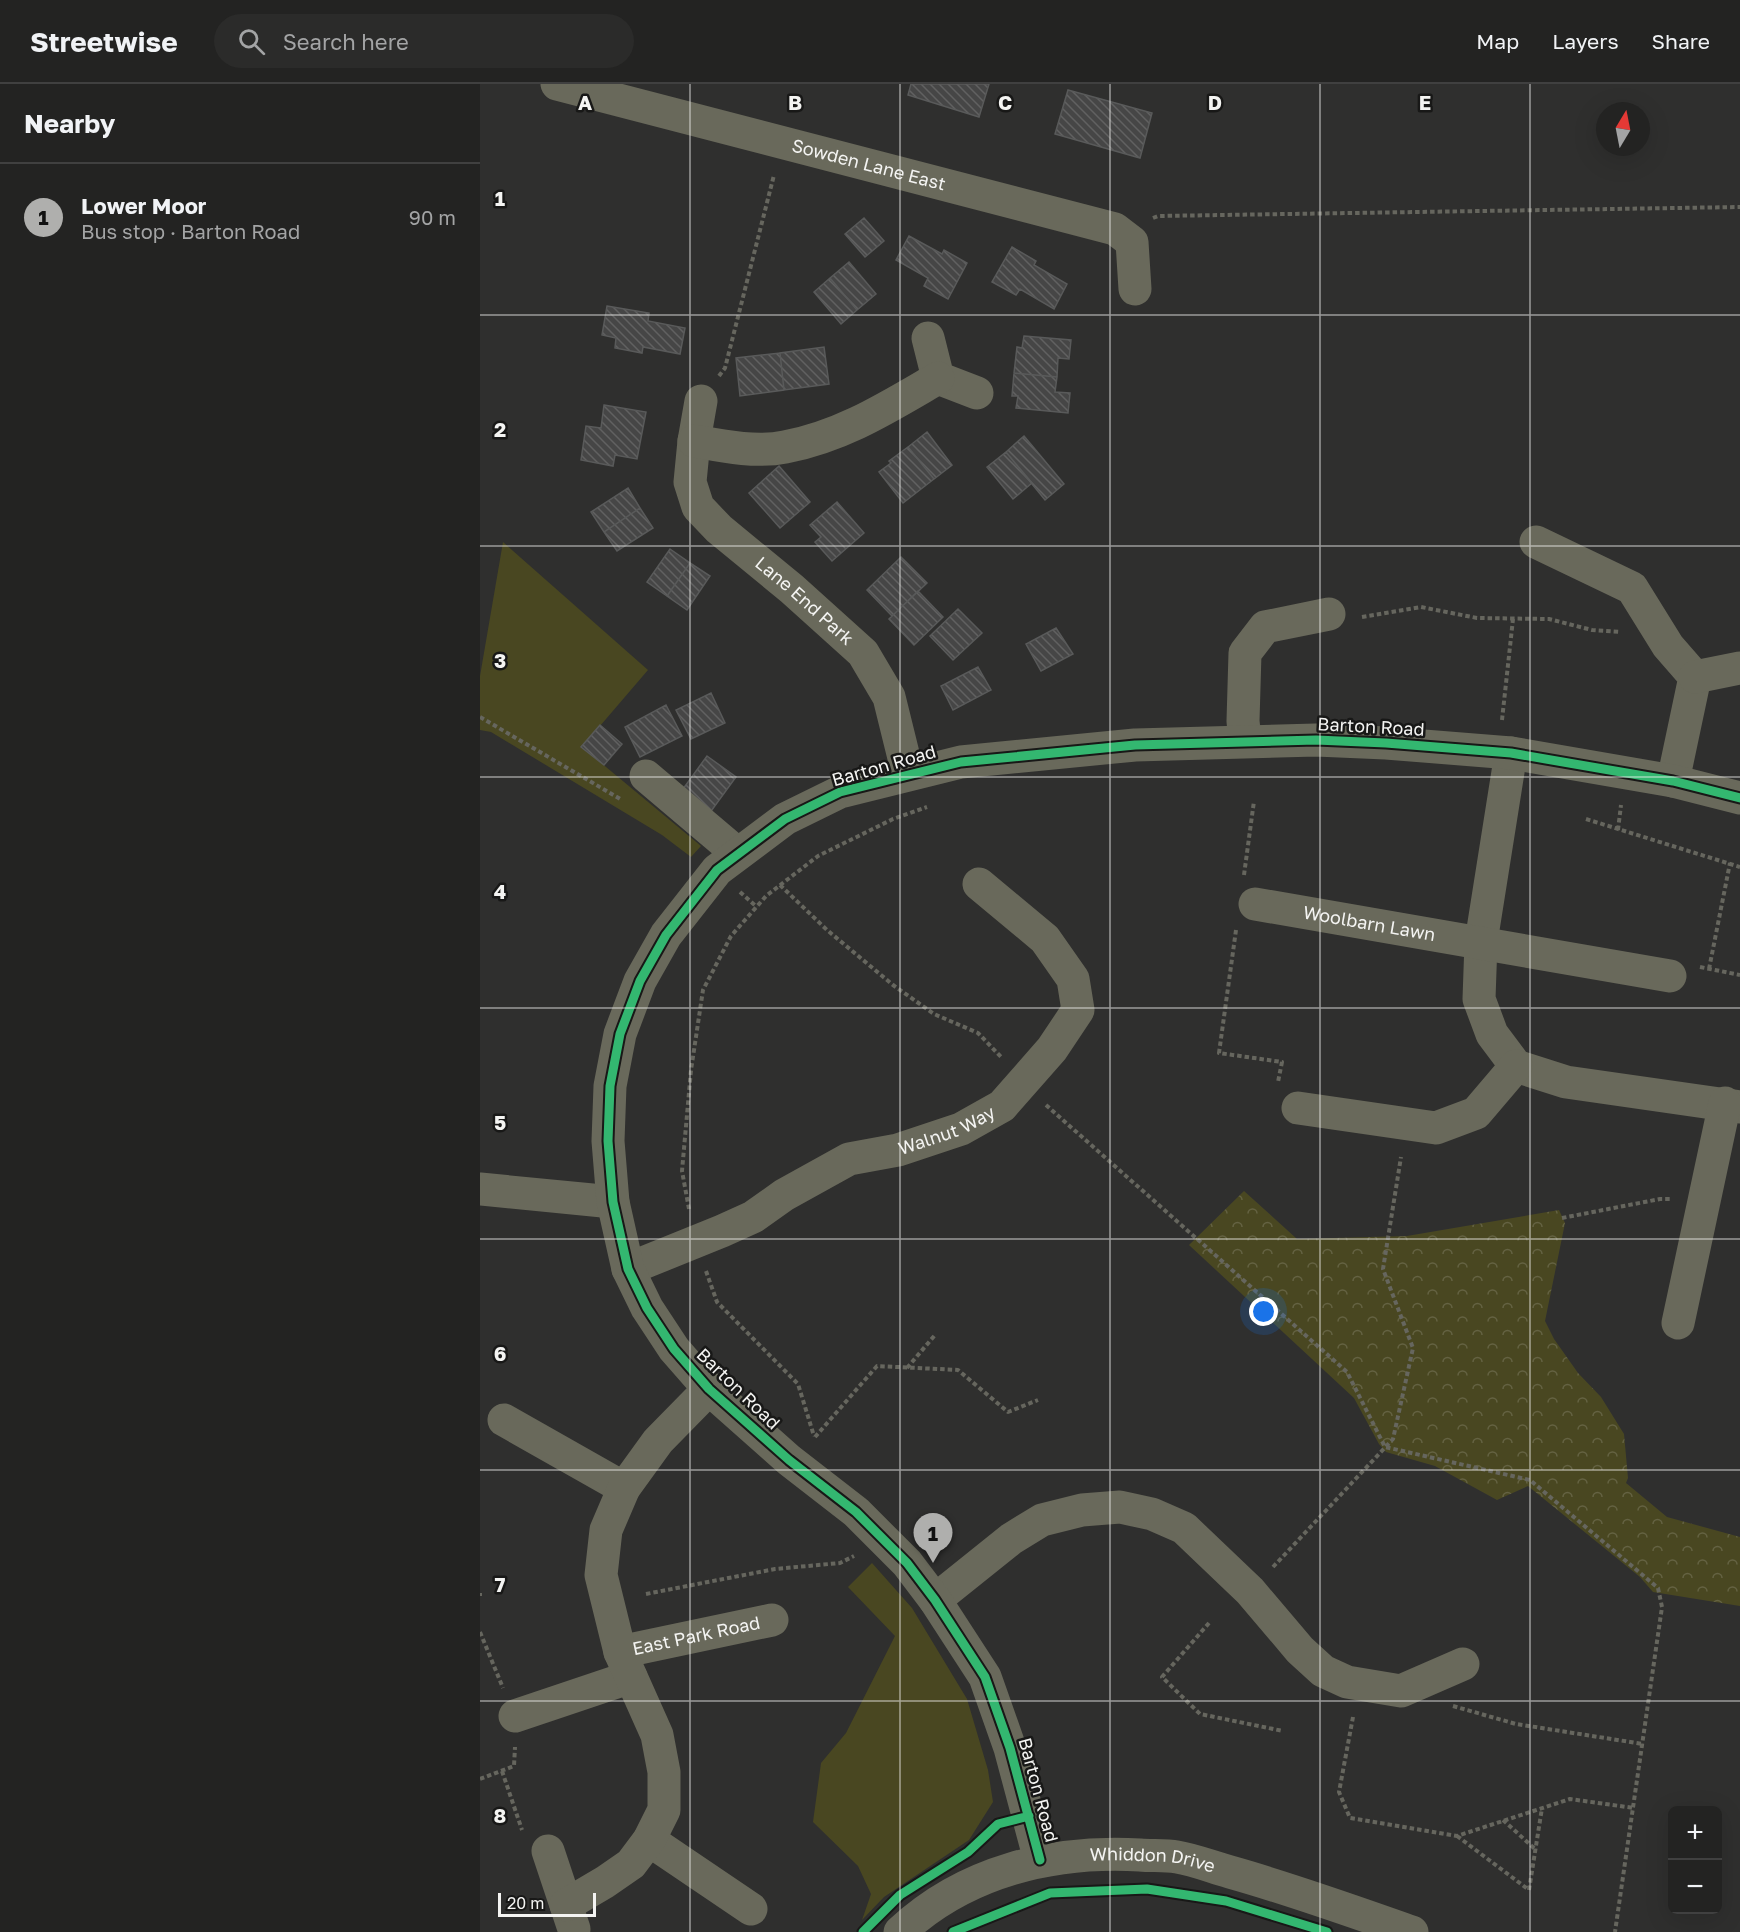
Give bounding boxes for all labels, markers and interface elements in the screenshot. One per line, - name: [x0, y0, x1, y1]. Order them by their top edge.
- search box: [214, 14, 634, 68]
- text: Streetwise: [30, 25, 178, 58]
- icon: search: [235, 25, 268, 58]
- text: Search here: [283, 28, 409, 55]
- text: Map: [1476, 28, 1519, 54]
- text: Layers: [1552, 28, 1619, 54]
- text: Share: [1652, 28, 1710, 54]
- text: A: [578, 90, 592, 114]
- text: B: [788, 90, 802, 114]
- text: C: [998, 90, 1012, 114]
- text: D: [1208, 90, 1222, 114]
- text: E: [1419, 90, 1431, 114]
- north arrow: [1596, 102, 1650, 156]
- text: Nearby: [24, 108, 115, 139]
- street label: Sowden Lane East: [790, 133, 948, 195]
- text: 1: [495, 186, 505, 210]
- text: Lower Moor: [81, 192, 206, 219]
- text: 1: [38, 205, 49, 229]
- text: 90 m: [409, 205, 456, 229]
- text: Bus stop · Barton Road: [81, 219, 300, 243]
- text: 2: [494, 417, 506, 441]
- street label: Lane End Park: [751, 551, 858, 649]
- text: 3: [494, 648, 506, 672]
- street label: Barton Road: [1317, 712, 1425, 740]
- street label: Barton Road: [829, 740, 938, 790]
- text: 4: [494, 879, 506, 903]
- street label: Woolbarn Lawn: [1302, 901, 1437, 945]
- street label: Walnut Way: [895, 1100, 998, 1159]
- text: 5: [494, 1110, 506, 1134]
- your location: [1249, 1297, 1278, 1326]
- text: 6: [494, 1341, 506, 1365]
- street label: Barton Road: [692, 1343, 785, 1433]
- pin: 1: [914, 1514, 952, 1563]
- text: 7: [495, 1572, 506, 1596]
- street label: East Park Road: [630, 1611, 762, 1659]
- street label: Barton Road: [1014, 1735, 1063, 1844]
- text: 8: [494, 1803, 506, 1827]
- map controls: [1668, 1806, 1722, 1914]
- button: +: [1668, 1806, 1722, 1860]
- street label: Whiddon Drive: [1089, 1842, 1218, 1877]
- button: −: [1668, 1860, 1722, 1914]
- scale bar: [498, 1890, 596, 1918]
- text: 20 m: [507, 1893, 544, 1913]

